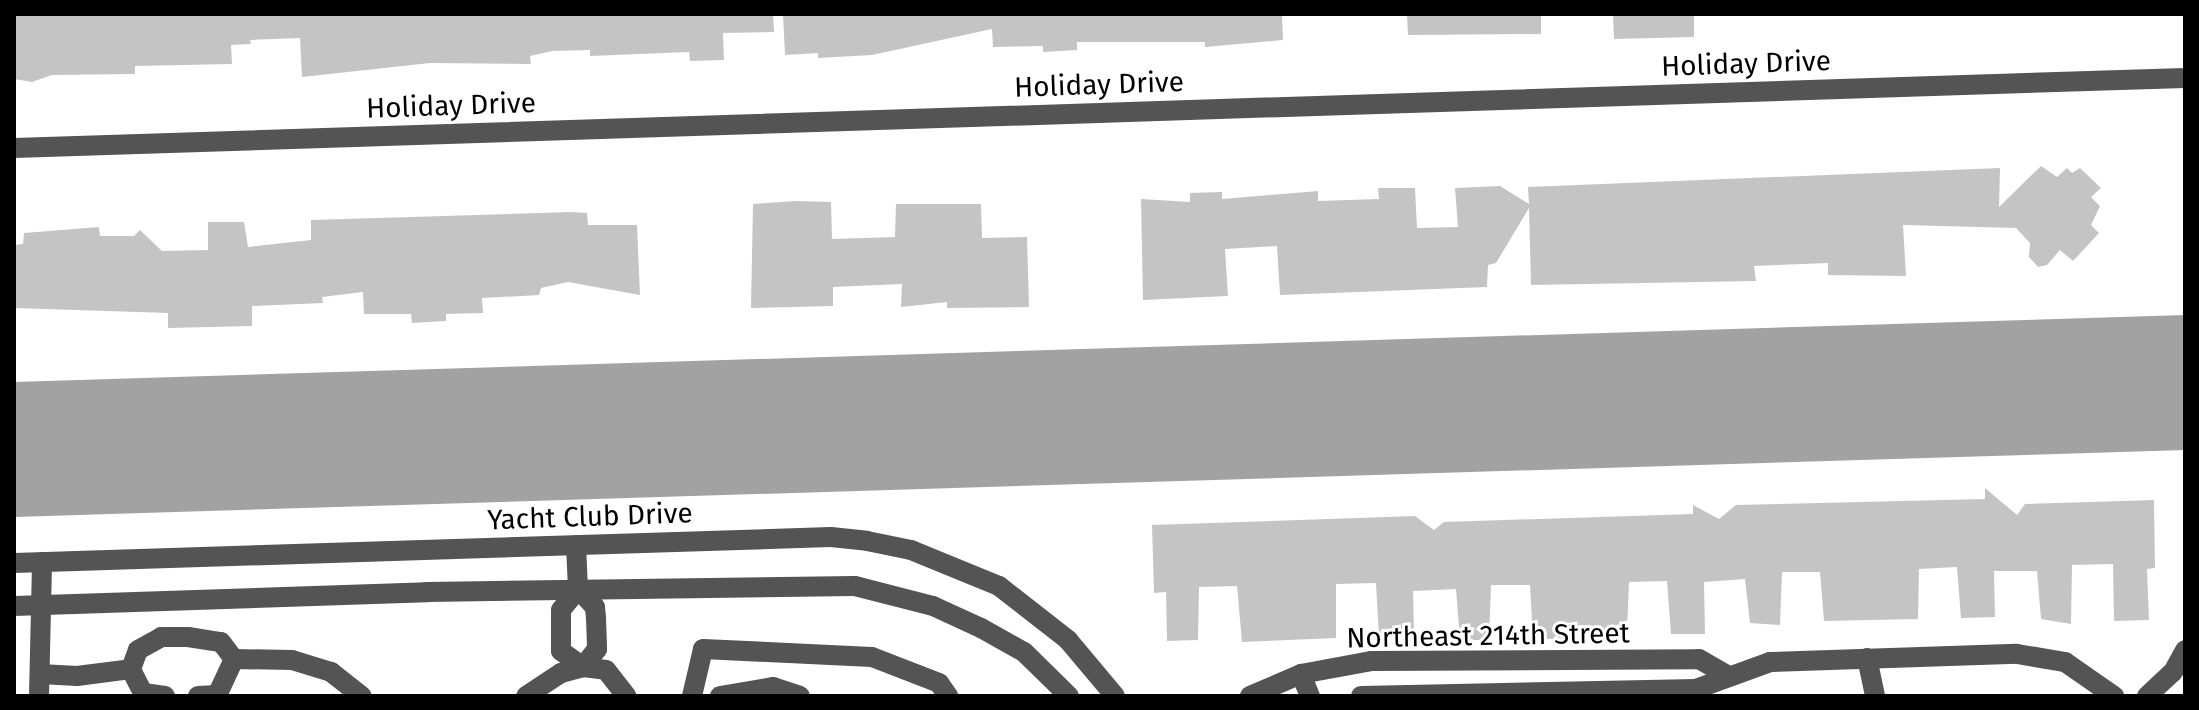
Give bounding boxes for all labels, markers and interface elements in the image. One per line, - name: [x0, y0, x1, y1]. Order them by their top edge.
- street label: Holiday Drive: [1661, 44, 1831, 84]
- street label: Holiday Drive: [1014, 65, 1184, 105]
- street label: Holiday Drive: [366, 86, 536, 126]
- street label: Yacht Club Drive: [487, 497, 693, 537]
- street label: Northeast 214th Street: [1346, 617, 1630, 655]

